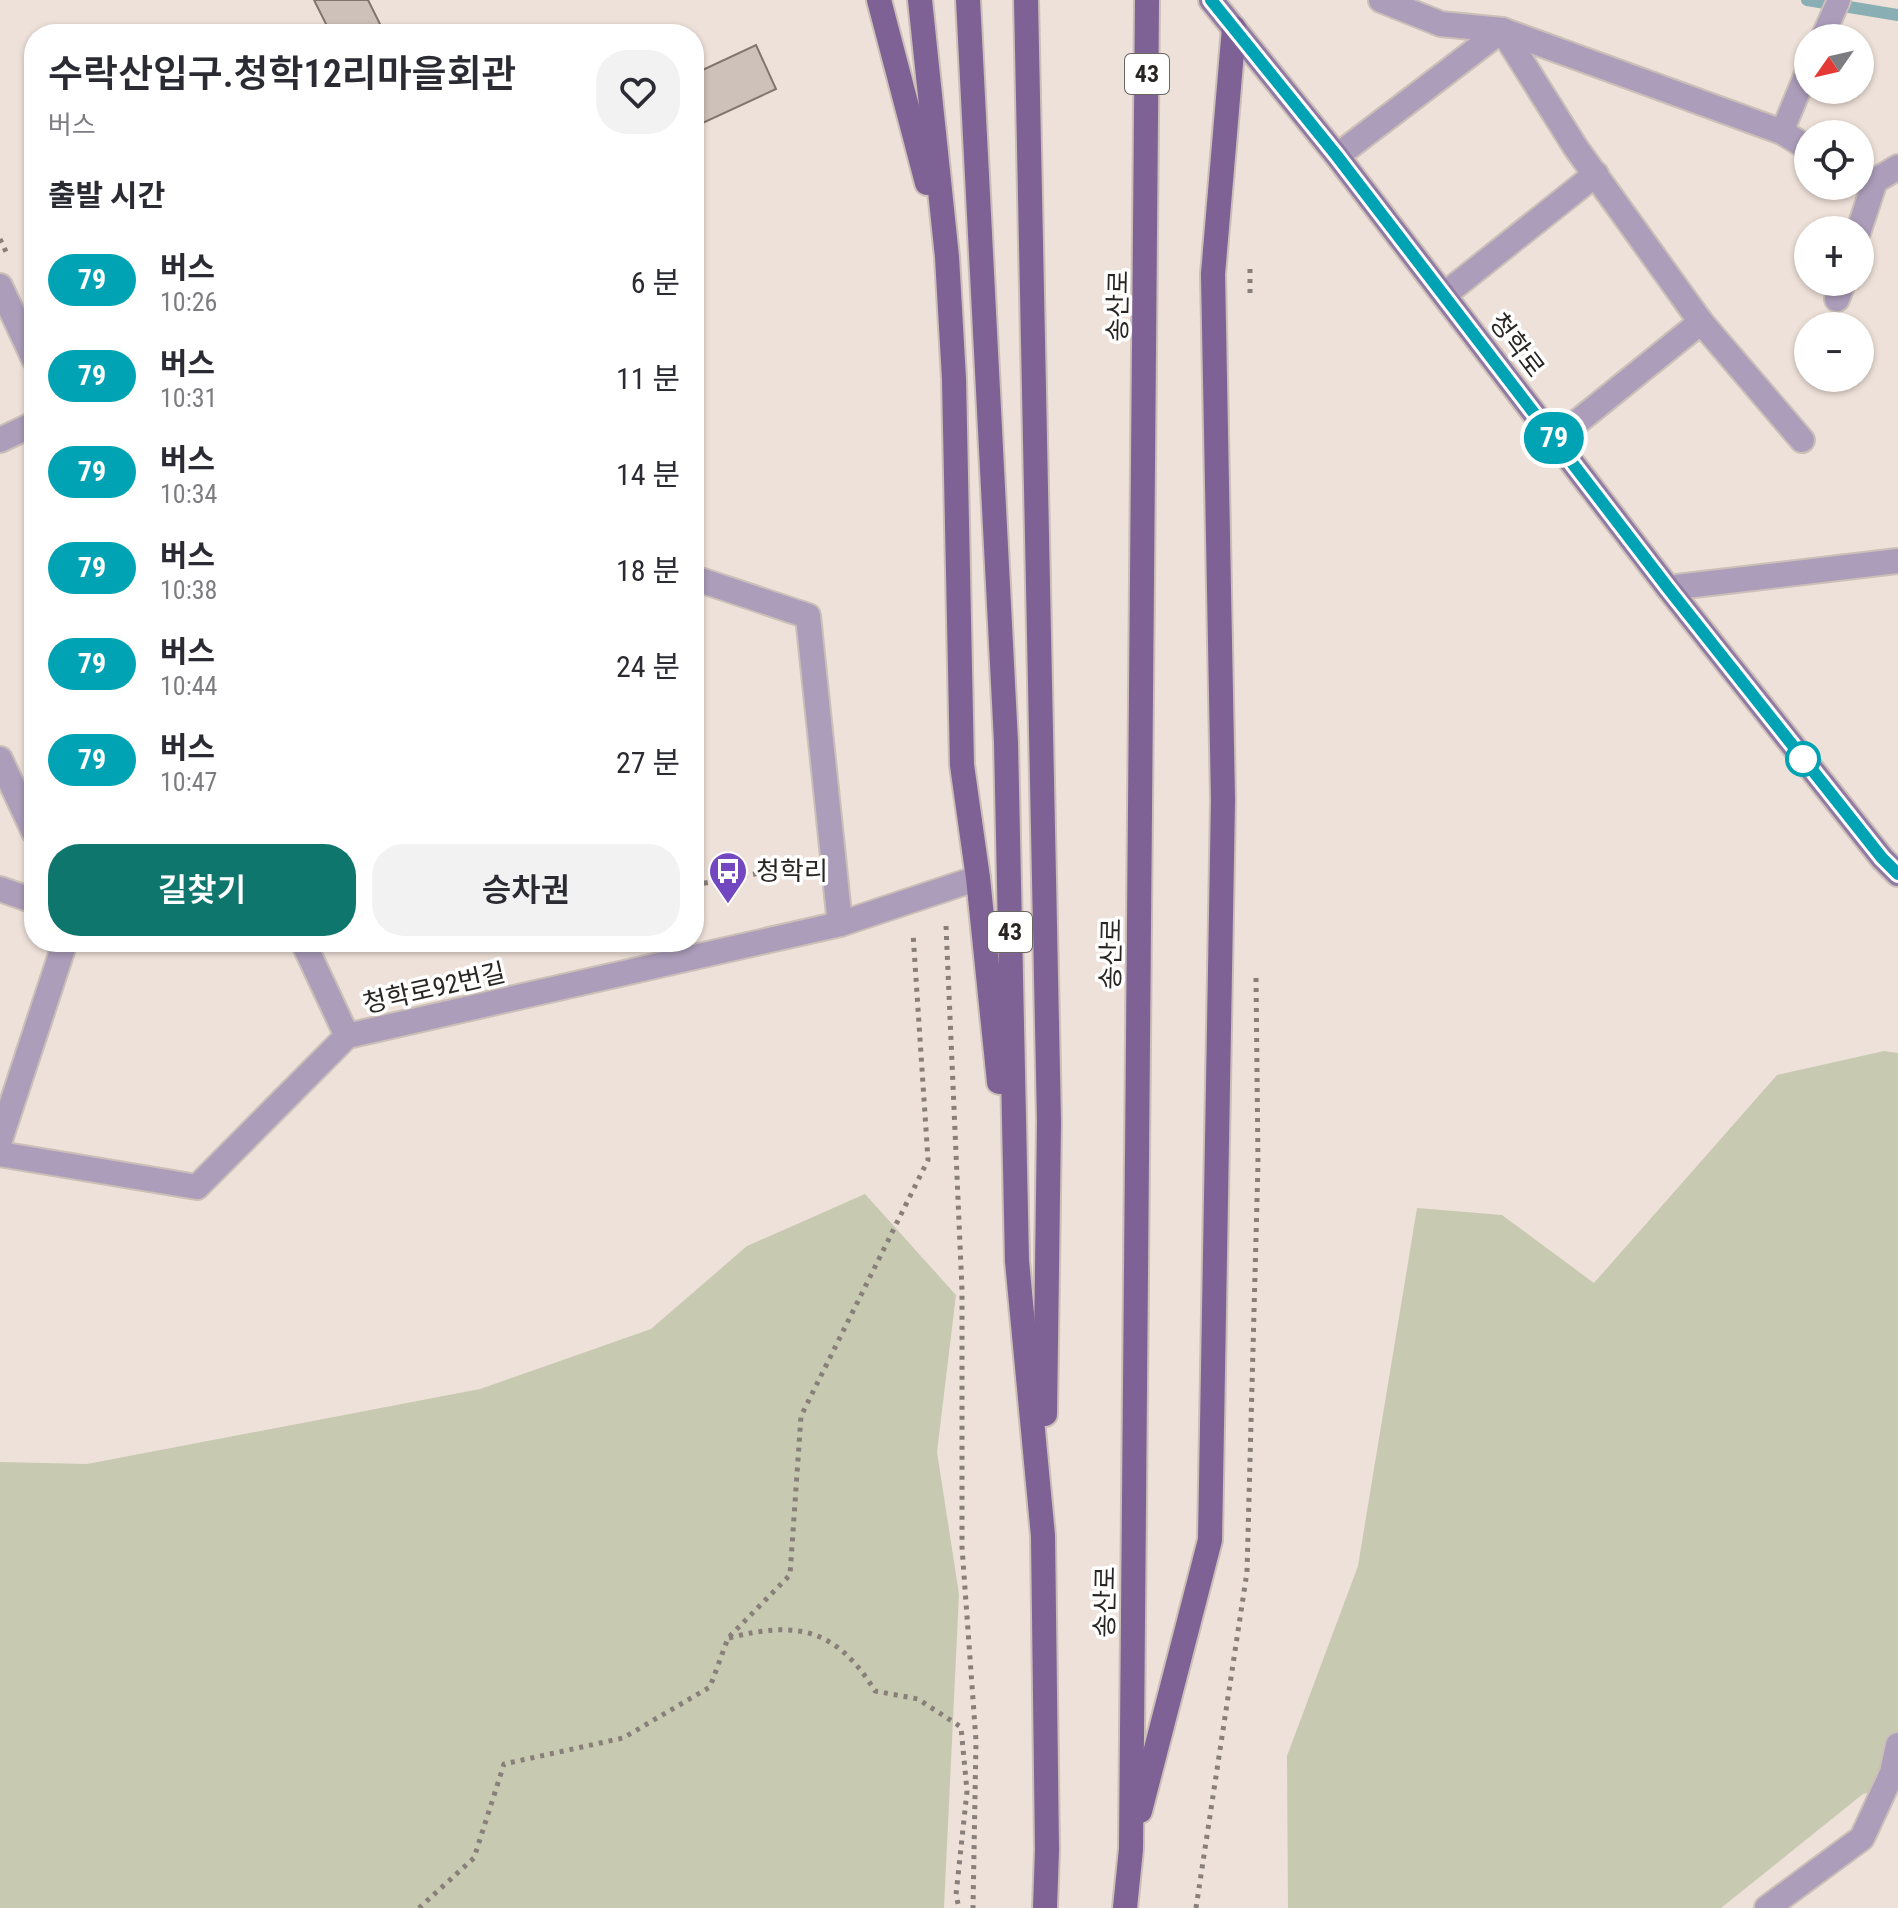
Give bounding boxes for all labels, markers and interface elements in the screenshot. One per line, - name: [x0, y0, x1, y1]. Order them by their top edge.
- north arrow: [1794, 24, 1874, 104]
- map controls: [1794, 24, 1874, 392]
- button: heart: [596, 50, 680, 134]
- text: 수락산입구.청학12리마을회관: [48, 52, 517, 96]
- road number: 43: [1125, 54, 1169, 94]
- text: 버스: [48, 110, 96, 140]
- button: locate: [1794, 120, 1874, 200]
- text: 출발 시간: [48, 178, 165, 213]
- button: +: [1794, 216, 1874, 296]
- text: 버스: [160, 250, 215, 285]
- text: 79: [78, 263, 106, 296]
- text: 6 분: [631, 265, 680, 300]
- street label: 송산로: [1102, 270, 1134, 342]
- text: 10:26: [160, 287, 217, 317]
- street label: 청학로: [1483, 307, 1551, 383]
- button: −: [1794, 312, 1874, 392]
- text: 버스: [160, 346, 215, 381]
- text: 79: [78, 359, 106, 392]
- text: 11 분: [616, 361, 680, 396]
- text: 10:31: [160, 383, 217, 413]
- line badge: 79: [1518, 412, 1590, 464]
- text: 79: [1540, 421, 1568, 454]
- text: 버스: [160, 442, 215, 477]
- text: 79: [78, 455, 106, 488]
- text: 14 분: [616, 457, 680, 492]
- text: 10:34: [160, 479, 217, 509]
- text: 버스: [160, 538, 215, 573]
- text: 79: [78, 551, 106, 584]
- text: 18 분: [616, 553, 680, 588]
- text: 10:38: [160, 575, 217, 605]
- text: 버스: [160, 634, 215, 669]
- text: 79: [78, 647, 106, 680]
- text: 24 분: [616, 649, 680, 684]
- text: 10:44: [160, 671, 217, 701]
- text: 버스: [160, 730, 215, 765]
- unlabelled marker: [1786, 742, 1820, 776]
- text: 79: [78, 743, 106, 776]
- text: 27 분: [616, 745, 680, 780]
- text: 10:47: [160, 767, 217, 797]
- button: 길찾기: [48, 844, 356, 936]
- button: 승차권: [372, 844, 680, 936]
- bus stop icon: 청학리: [707, 850, 749, 905]
- place label: 청학리: [756, 856, 828, 886]
- road number: 43: [988, 912, 1032, 952]
- street label: 송산로: [1095, 918, 1127, 990]
- street label: 청학로92번길: [360, 957, 508, 1019]
- street label: 송산로: [1089, 1566, 1121, 1638]

